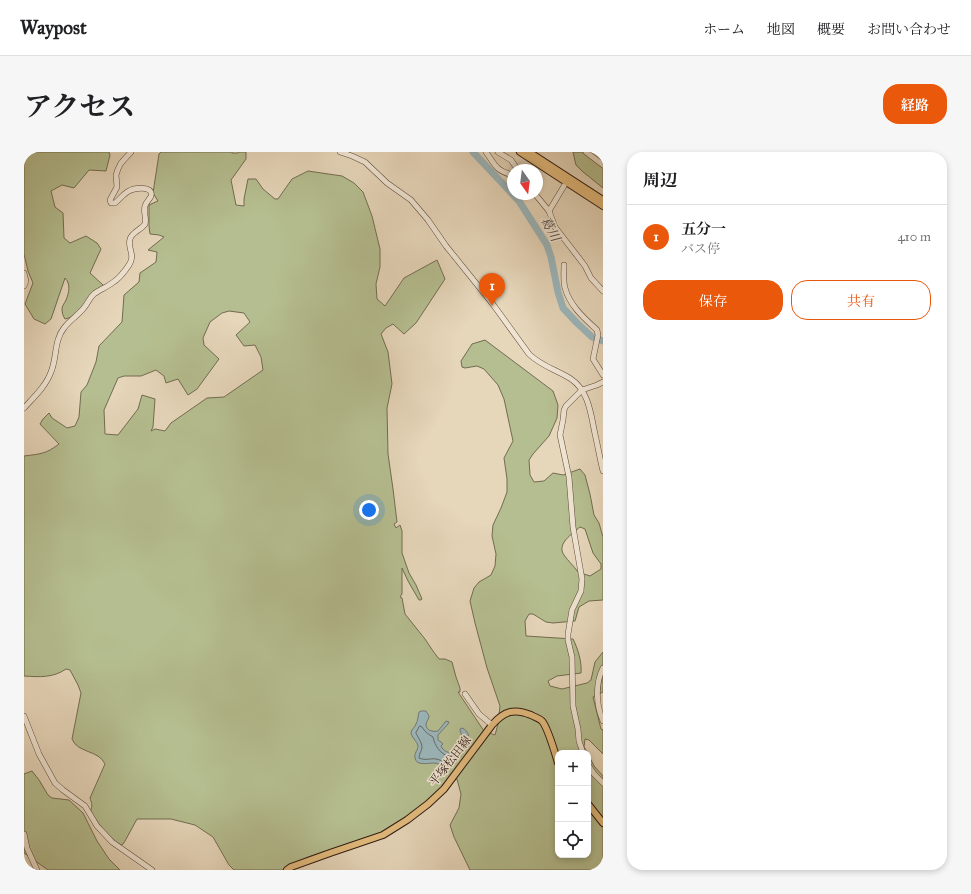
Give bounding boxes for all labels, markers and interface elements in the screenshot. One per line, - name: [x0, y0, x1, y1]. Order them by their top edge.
- text: Waypost: [20, 16, 87, 39]
- text: ホーム: [703, 21, 745, 38]
- text: 地図: [767, 21, 795, 38]
- text: 概要: [817, 21, 845, 38]
- text: お問い合わせ: [867, 21, 951, 38]
- button: 経路: [883, 84, 947, 124]
- text: アクセス: [24, 89, 135, 124]
- north arrow: [507, 164, 543, 200]
- text: 周辺: [643, 170, 677, 191]
- water label: 葛川: [537, 214, 564, 246]
- text: 五分一: [681, 220, 726, 238]
- text: 1: [653, 229, 659, 245]
- text: 410 m: [897, 229, 931, 245]
- text: バス停: [681, 241, 720, 257]
- pin: 1: [479, 273, 505, 306]
- button: 保存: [643, 280, 783, 320]
- button: 共有: [791, 280, 931, 320]
- your location: [359, 500, 379, 520]
- street label: 平塚松田線: [426, 733, 474, 789]
- map controls: [555, 750, 591, 858]
- button: +: [555, 750, 591, 786]
- button: −: [555, 786, 591, 822]
- button: locate: [555, 822, 591, 858]

